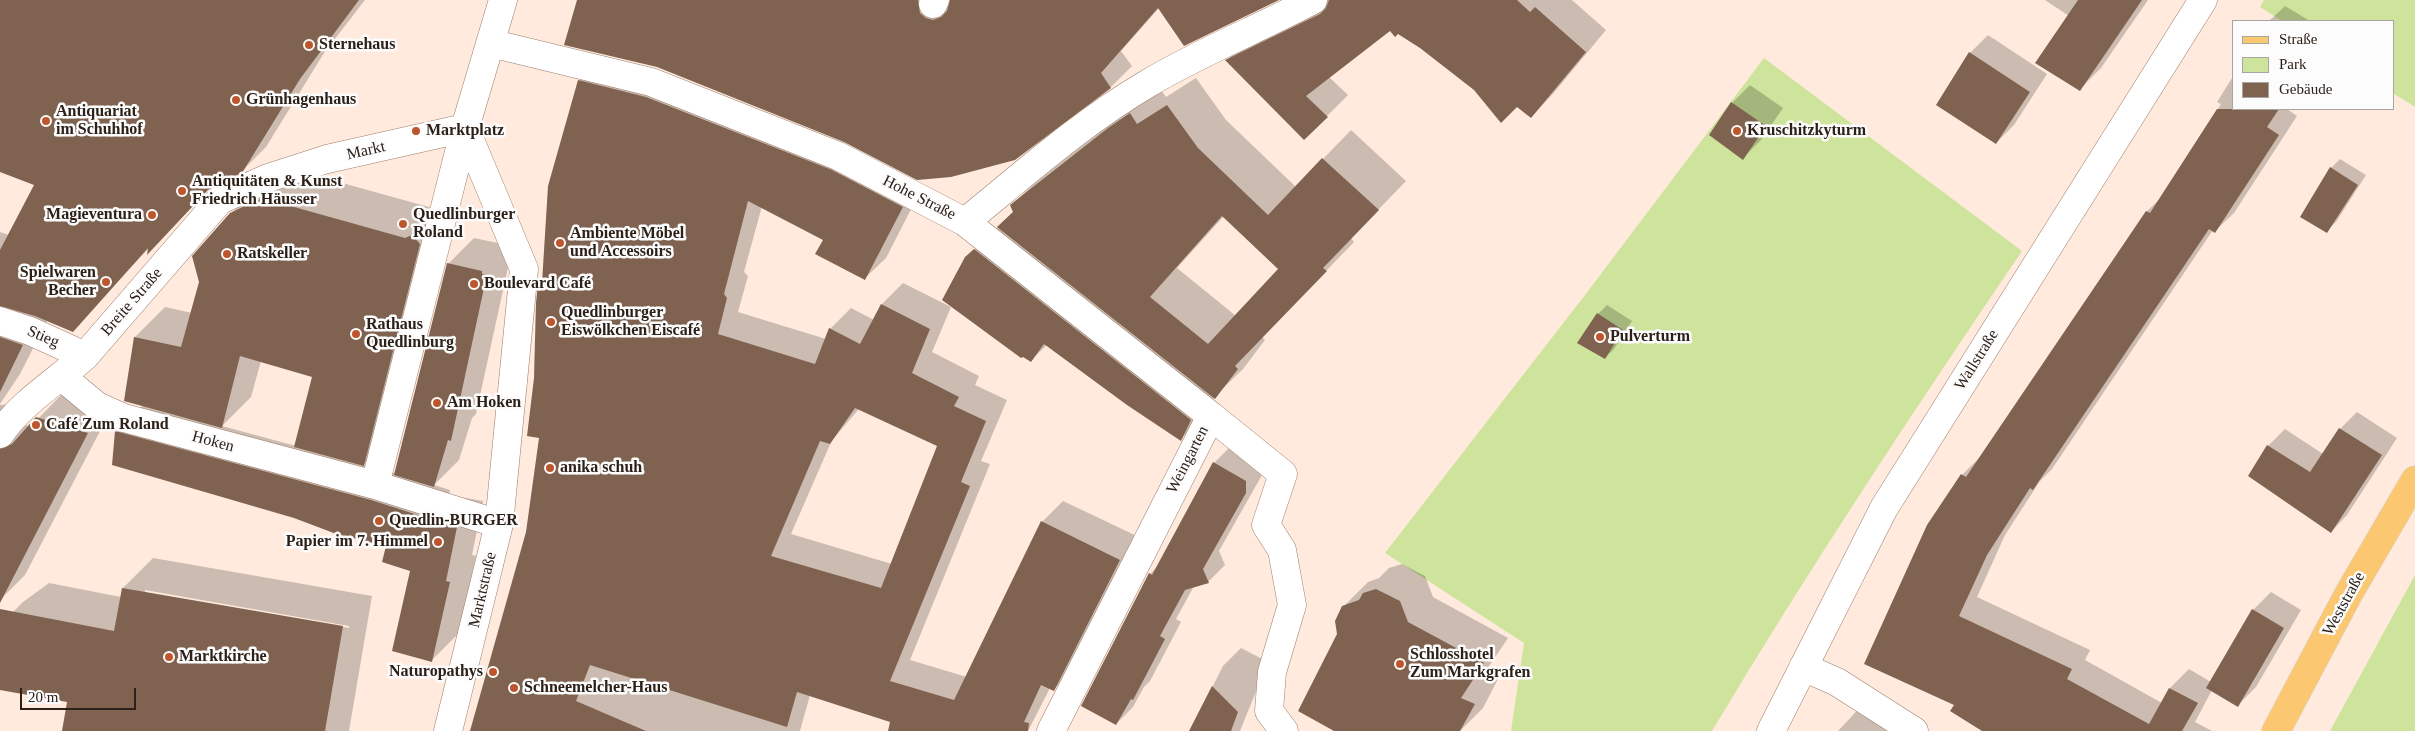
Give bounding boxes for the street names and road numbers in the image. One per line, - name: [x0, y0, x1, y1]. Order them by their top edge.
- street label: Markt: [345, 137, 387, 165]
- street label: Hohe Straße: [879, 171, 959, 225]
- street label: Breite Straße: [97, 264, 167, 340]
- street label: Stieg: [24, 322, 62, 352]
- street label: Wallstraße: [1951, 326, 2003, 394]
- street label: Weingarten: [1163, 423, 1213, 497]
- street label: Hoken: [190, 427, 236, 457]
- street label: Marktstraße: [465, 550, 501, 630]
- street label: Weststraße: [2319, 569, 2369, 639]

